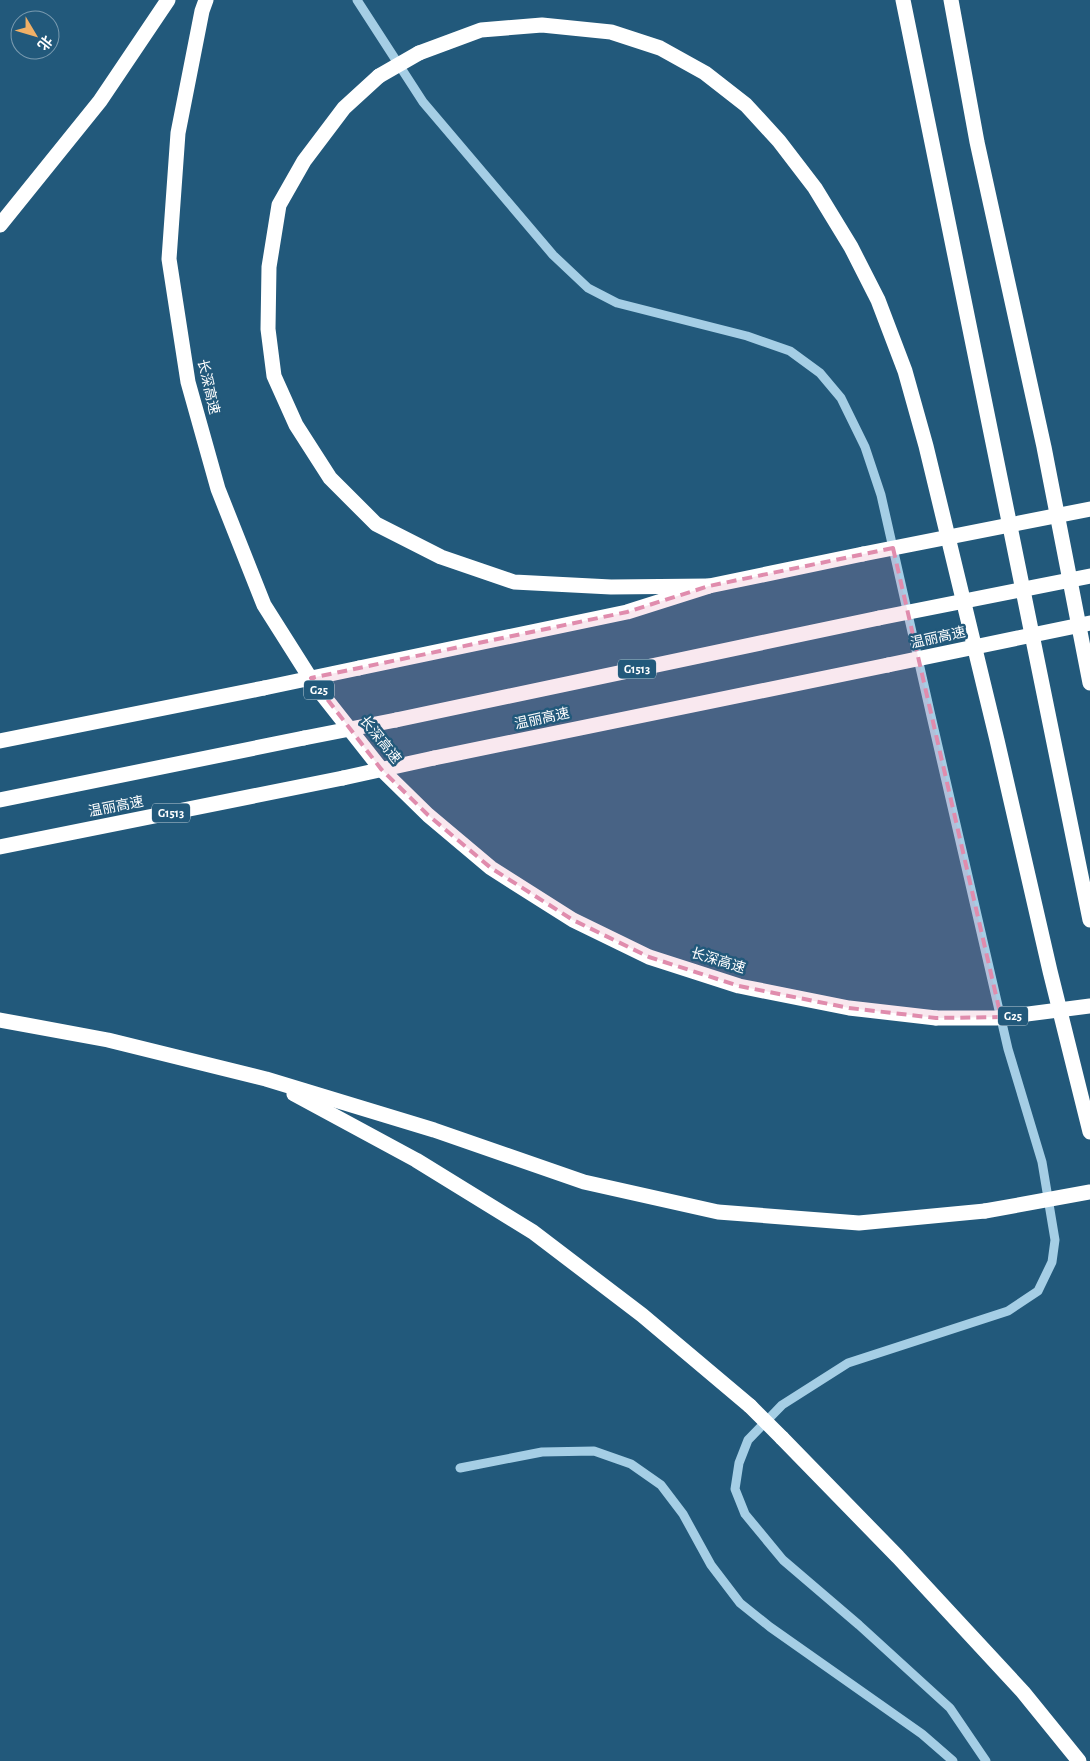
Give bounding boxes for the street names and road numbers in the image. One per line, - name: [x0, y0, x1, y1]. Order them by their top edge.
- street label: 长深高速: [195, 358, 222, 416]
- street label: 温丽高速: [909, 624, 967, 651]
- road number: G1513: [618, 660, 656, 679]
- road number: G25: [304, 680, 334, 700]
- street label: 温丽高速: [513, 705, 571, 732]
- street label: 长深高速: [357, 713, 404, 766]
- street label: 温丽高速: [87, 794, 145, 819]
- road number: G1513: [152, 804, 190, 822]
- street label: 长深高速: [689, 945, 747, 976]
- road number: G25: [998, 1006, 1028, 1026]

